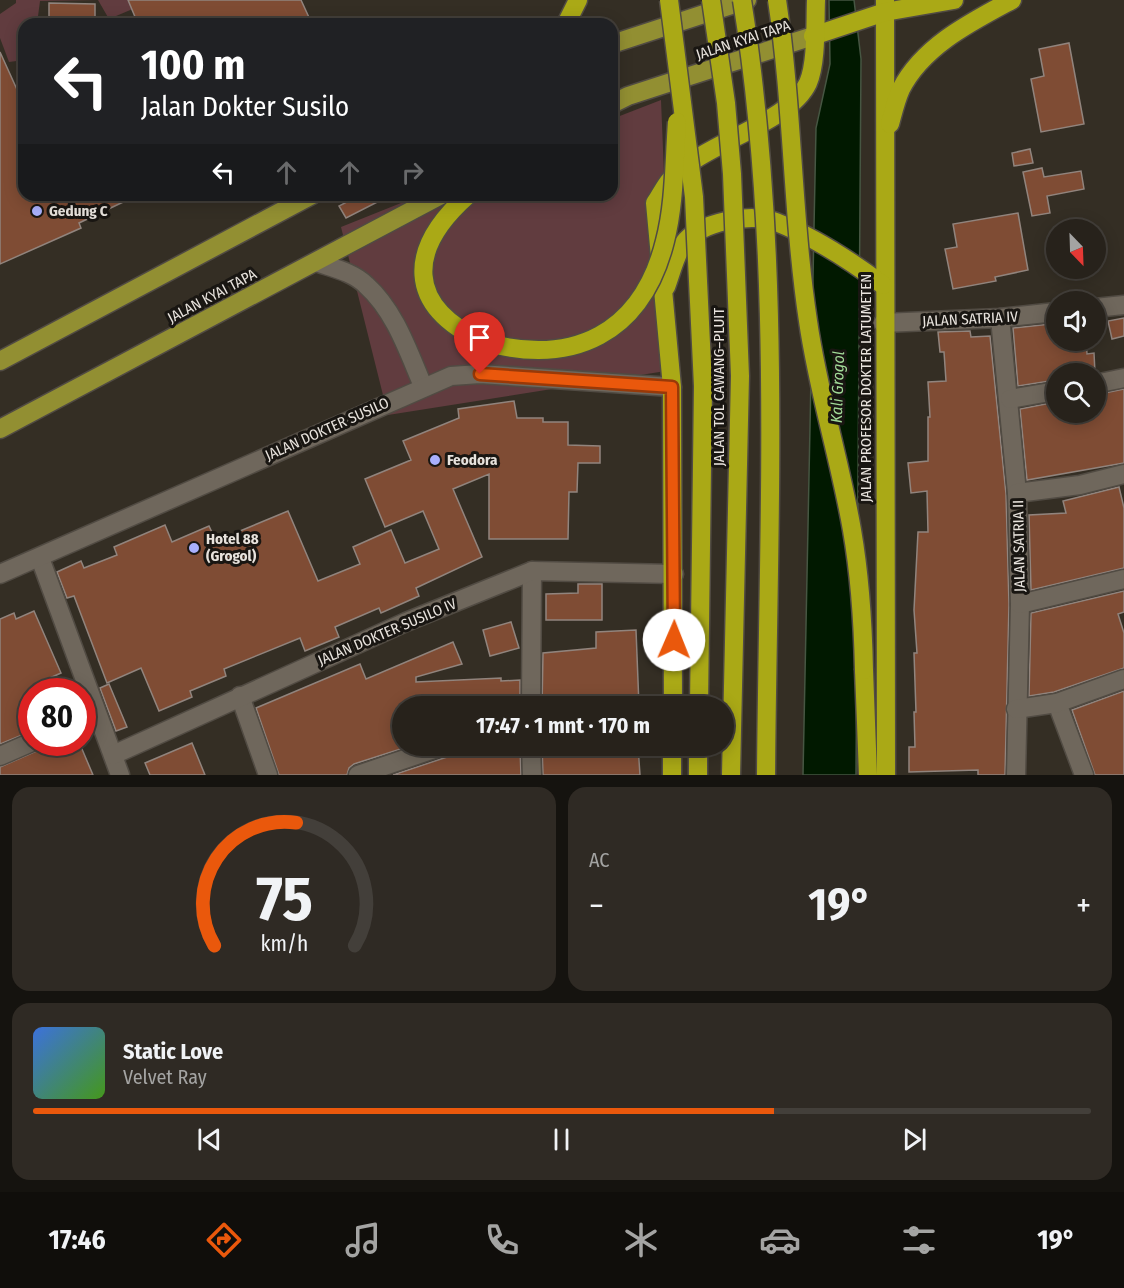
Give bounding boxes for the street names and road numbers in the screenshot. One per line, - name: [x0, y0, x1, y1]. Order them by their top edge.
- street label: JALAN KYAI TAPA: [694, 16, 793, 64]
- street label: JALAN KYAI TAPA: [164, 265, 260, 327]
- street label: JALAN PROFESOR DOKTER LATUMETEN: [857, 274, 875, 502]
- street label: JALAN SATRIA IV: [922, 307, 1019, 330]
- street label: JALAN TOL CAWANG–PLUIT: [710, 308, 728, 466]
- street label: JALAN DOKTER SUSILO: [262, 394, 392, 464]
- street label: JALAN SATRIA II: [1009, 500, 1029, 592]
- street label: JALAN DOKTER SUSILO IV: [315, 594, 459, 669]

